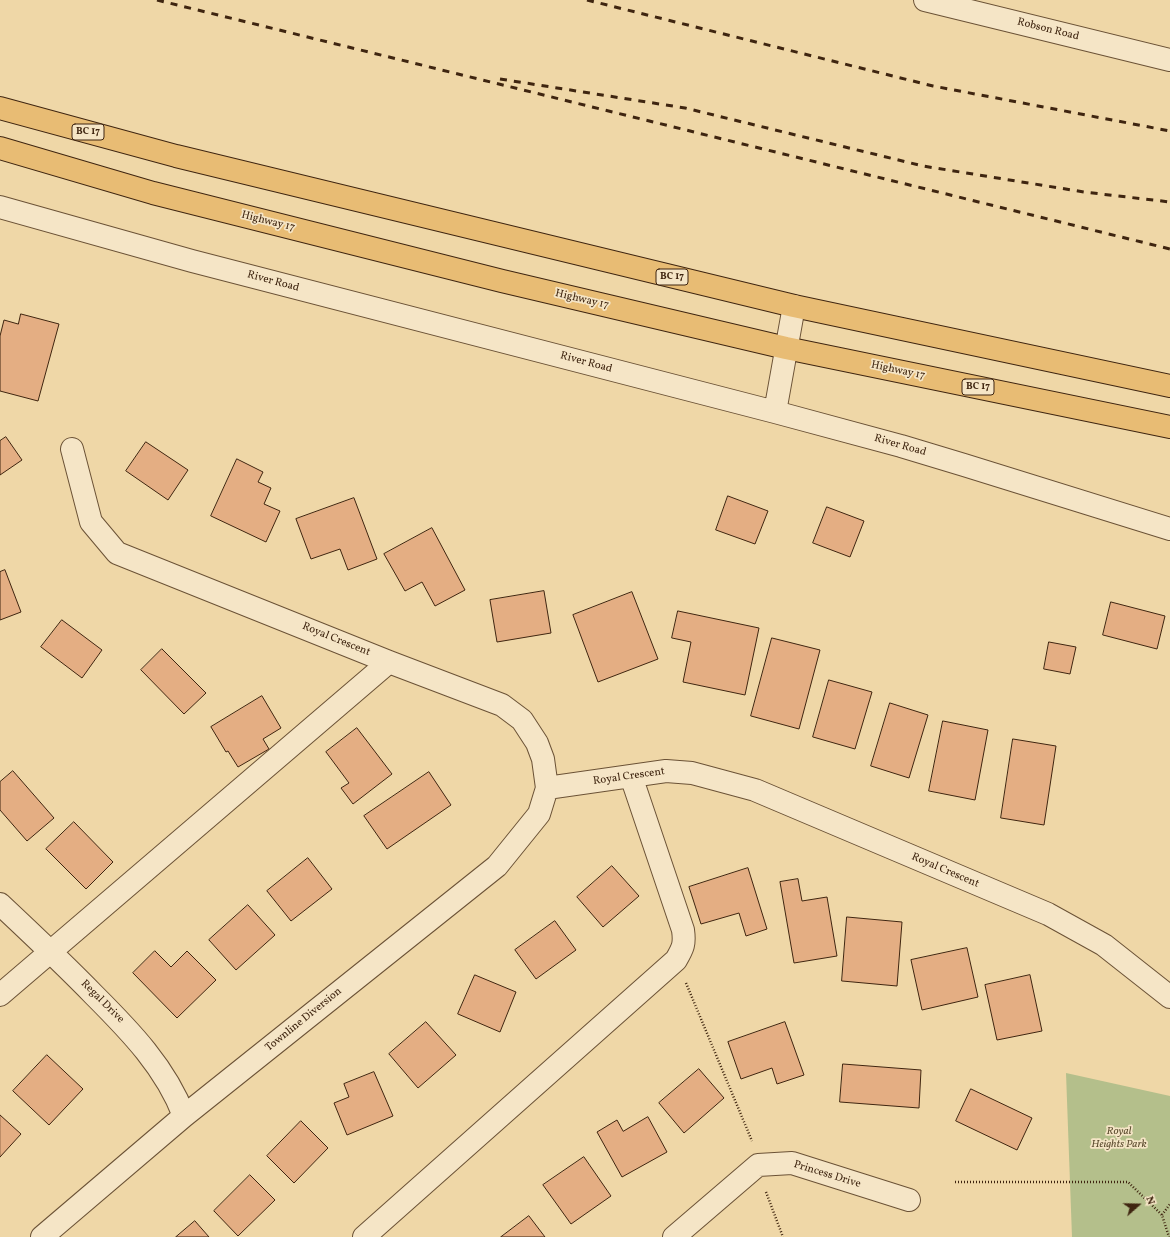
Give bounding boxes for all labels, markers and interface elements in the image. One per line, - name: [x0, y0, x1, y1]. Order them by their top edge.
- street label: Robson Road: [1016, 16, 1080, 44]
- road number: BC 17: [72, 124, 104, 140]
- street label: Highway 17: [240, 209, 296, 235]
- street label: River Road: [246, 269, 300, 295]
- road number: BC 17: [656, 269, 688, 285]
- street label: Highway 17: [554, 287, 610, 313]
- street label: River Road: [559, 350, 613, 376]
- street label: Highway 17: [870, 359, 926, 383]
- road number: BC 17: [962, 379, 994, 395]
- street label: River Road: [873, 432, 927, 460]
- street label: Royal Crescent: [300, 620, 372, 660]
- street label: Royal Crescent: [592, 765, 666, 789]
- street label: Royal Crescent: [909, 851, 981, 891]
- street label: Regal Drive: [78, 978, 126, 1026]
- street label: Townline Diversion: [263, 985, 345, 1055]
- park label: Royal Heights Park: [1091, 1125, 1147, 1151]
- street label: Princess Drive: [792, 1159, 862, 1191]
- north arrow: [1118, 1185, 1158, 1225]
- text: N: [1141, 1194, 1158, 1207]

